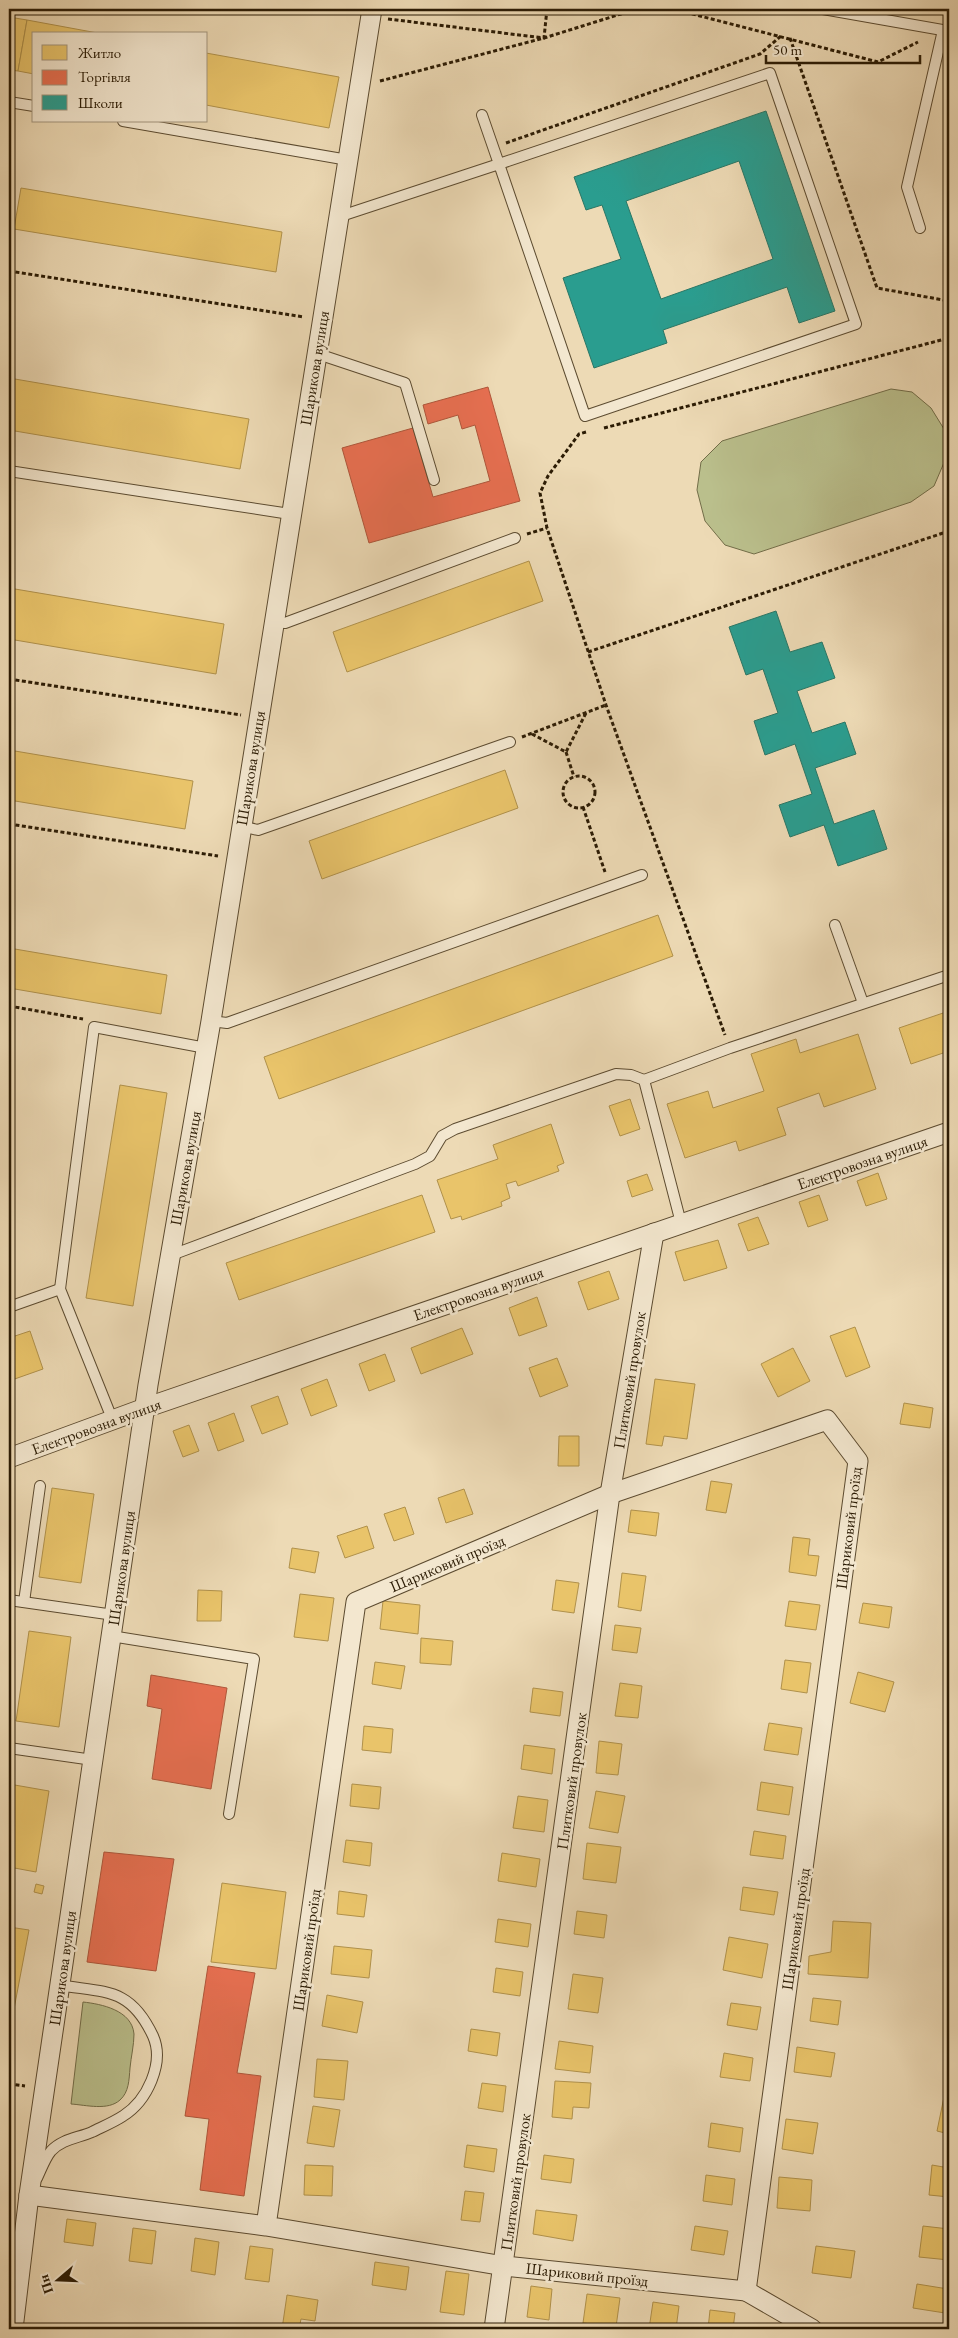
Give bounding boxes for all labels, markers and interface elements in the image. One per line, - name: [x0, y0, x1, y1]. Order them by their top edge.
- legend: [32, 32, 208, 122]
- scale bar: [766, 32, 919, 64]
- text: 50 m: [773, 40, 802, 59]
- text: Житло: [77, 43, 121, 62]
- text: Торгівля: [78, 67, 131, 86]
- text: Школи: [78, 93, 123, 112]
- street label: Шарикова вулиця: [295, 309, 334, 427]
- street label: Шарикова вулиця: [231, 709, 270, 827]
- street label: Шарикова вулиця: [165, 1109, 206, 1227]
- street label: Електровозна вулиця: [794, 1130, 930, 1195]
- street label: Електровозна вулиця: [410, 1261, 546, 1326]
- street label: Плитковий провулок: [608, 1310, 651, 1450]
- street label: Електровозна вулиця: [28, 1393, 164, 1460]
- street label: Шариковий проїзд: [831, 1465, 867, 1590]
- street label: Шарикова вулиця: [103, 1509, 140, 1627]
- street label: Шариковий проїзд: [386, 1529, 509, 1597]
- street label: Плитковий провулок: [551, 1711, 592, 1851]
- street label: Шариковий проїзд: [777, 1866, 815, 1992]
- street label: Шариковий проїзд: [288, 1887, 326, 2013]
- street label: Шарикова вулиця: [44, 1909, 81, 2027]
- street label: Плитковий провулок: [495, 2112, 536, 2252]
- north arrow: [32, 2256, 82, 2306]
- street label: Шариковий проїзд: [525, 2258, 650, 2291]
- text: Пн: [34, 2272, 57, 2296]

